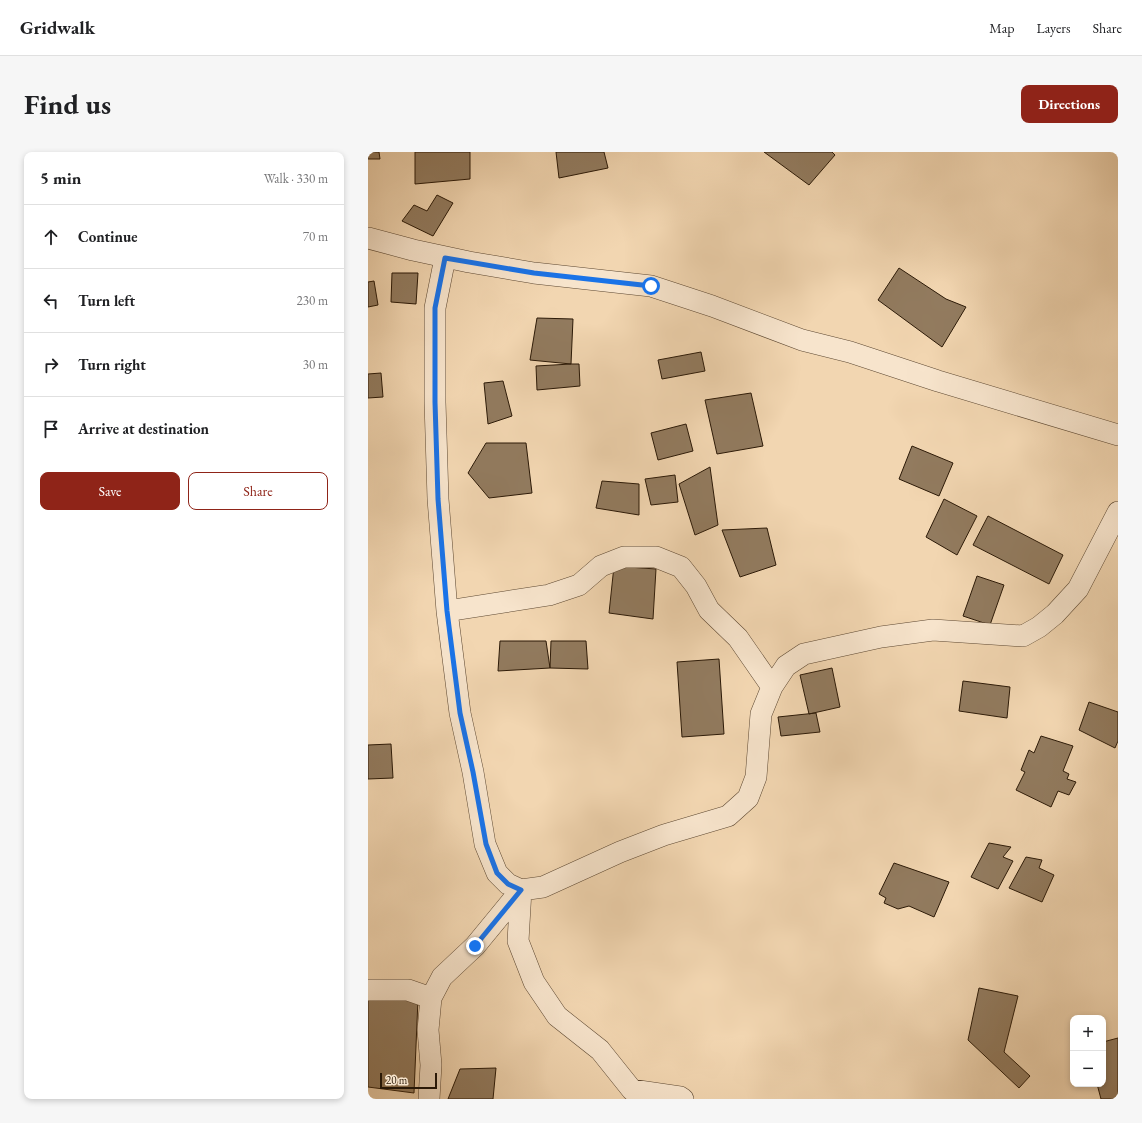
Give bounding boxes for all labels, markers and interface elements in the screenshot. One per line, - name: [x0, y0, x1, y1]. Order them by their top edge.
- text: Gridwalk: [20, 15, 95, 40]
- text: Map: [989, 19, 1014, 37]
- text: Layers: [1036, 19, 1071, 37]
- text: Share: [1093, 19, 1122, 37]
- button: Directions: [1021, 85, 1118, 123]
- text: Find us: [24, 86, 111, 122]
- text: 5 min: [40, 167, 81, 189]
- text: Walk · 330 m: [264, 170, 328, 187]
- icon: ahead: [40, 226, 62, 248]
- text: Continue: [78, 227, 138, 246]
- text: 70 m: [303, 228, 328, 245]
- route start: [642, 277, 660, 295]
- icon: left: [40, 290, 62, 312]
- text: Turn left: [78, 291, 135, 310]
- text: 230 m: [297, 292, 328, 309]
- icon: right: [40, 354, 62, 376]
- text: Turn right: [78, 355, 146, 374]
- text: 30 m: [303, 356, 328, 373]
- icon: arrive: [40, 418, 62, 440]
- text: Arrive at destination: [78, 419, 209, 438]
- button: Save: [40, 472, 180, 510]
- button: Share: [188, 472, 328, 510]
- route end: [466, 937, 484, 955]
- map controls: [1070, 1015, 1106, 1087]
- button: +: [1070, 1015, 1106, 1051]
- button: −: [1070, 1051, 1106, 1087]
- scale bar: [380, 1071, 437, 1090]
- text: 20 m: [386, 1073, 407, 1087]

